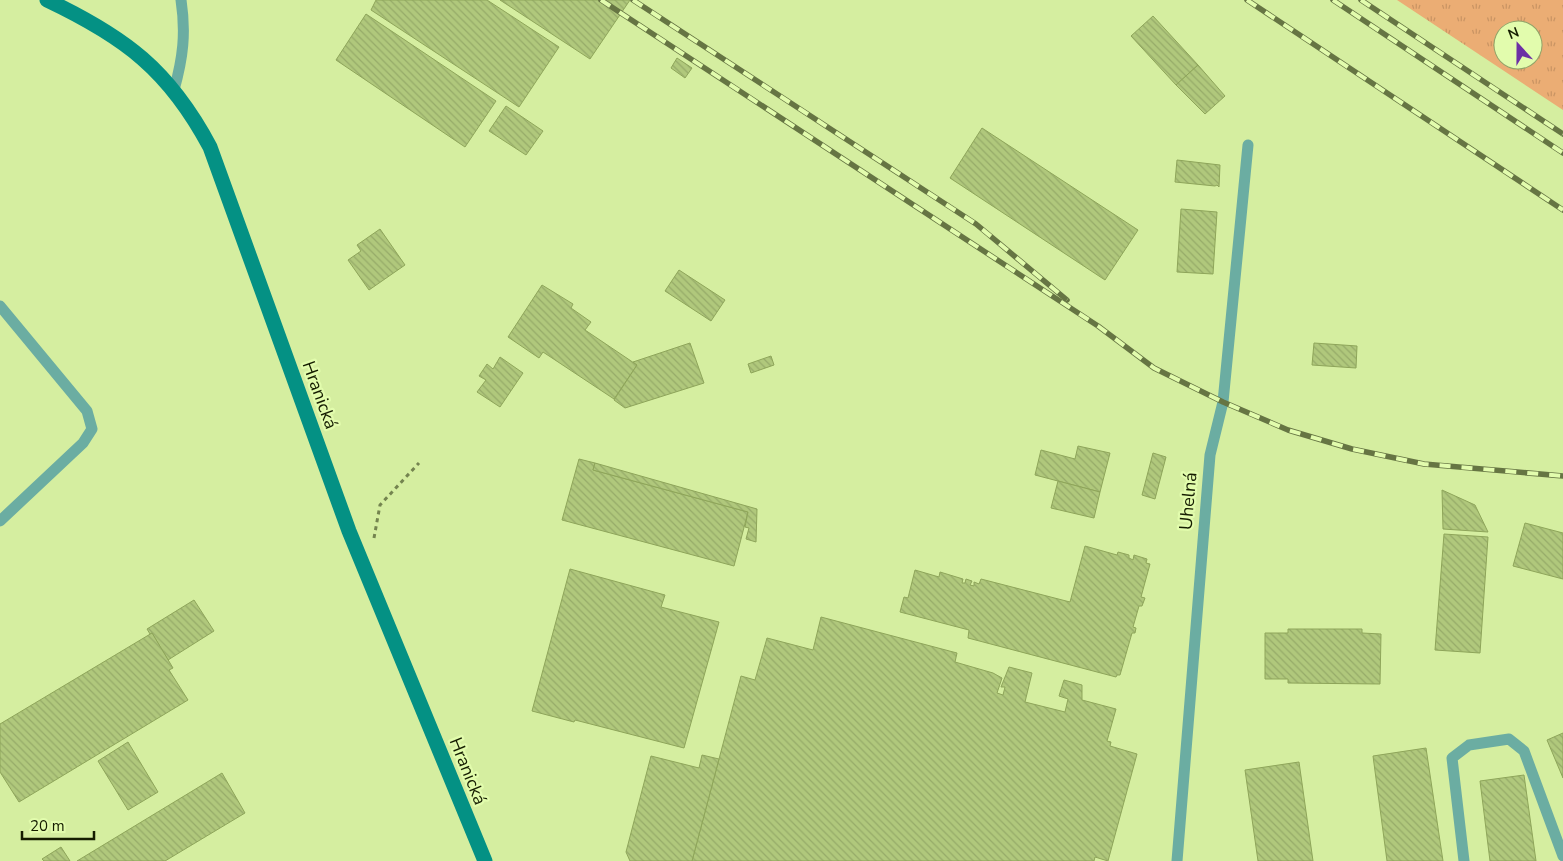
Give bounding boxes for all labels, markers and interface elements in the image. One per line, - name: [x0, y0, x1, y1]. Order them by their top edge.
- north arrow: [1493, 20, 1543, 70]
- text: N: [1505, 23, 1522, 44]
- street label: Hranická: [297, 358, 343, 432]
- street label: Uhelná: [1174, 471, 1202, 531]
- street label: Hranická: [444, 734, 492, 808]
- scale bar: [22, 808, 95, 840]
- text: 20 m: [30, 816, 65, 836]

